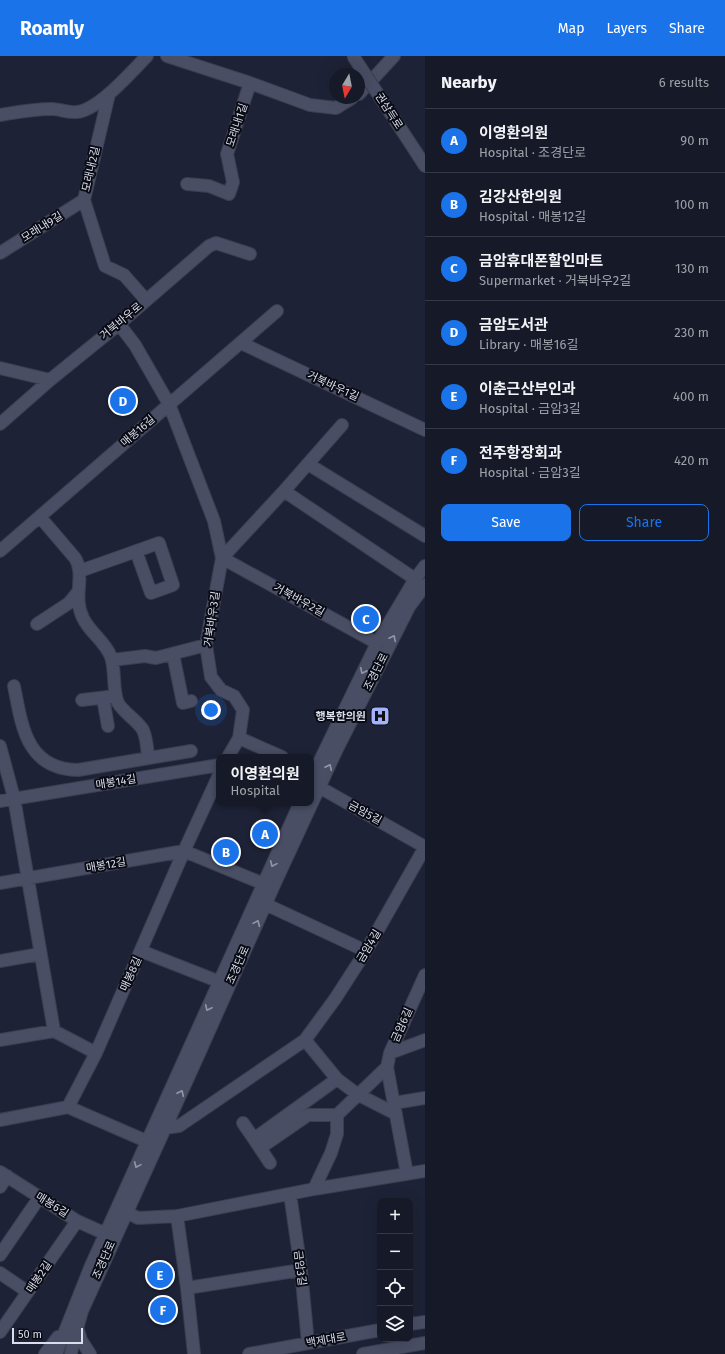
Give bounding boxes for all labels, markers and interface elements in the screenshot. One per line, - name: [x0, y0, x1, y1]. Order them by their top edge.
- text: Roamly: [20, 17, 84, 40]
- text: Map: [558, 20, 584, 37]
- text: Layers: [606, 20, 647, 37]
- text: Share: [669, 20, 705, 37]
- north arrow: [329, 68, 365, 104]
- text: Nearby: [441, 72, 496, 93]
- text: 6 results: [659, 75, 709, 90]
- street label: 권삼득로: [373, 90, 405, 132]
- street label: 모래내1길: [224, 101, 250, 149]
- text: 이영환의원: [479, 124, 548, 142]
- text: A: [450, 133, 458, 148]
- text: 90 m: [680, 133, 709, 148]
- street label: 모래내2길: [79, 145, 103, 193]
- text: Hospital · 조경단로: [479, 145, 586, 160]
- text: 김강산한의원: [479, 188, 562, 206]
- text: B: [450, 197, 458, 212]
- text: 100 m: [674, 197, 709, 212]
- street label: 모래내9길: [19, 209, 65, 245]
- text: Hospital · 매봉12길: [479, 209, 586, 224]
- text: 금암휴대폰할인마트: [479, 252, 603, 270]
- text: C: [450, 261, 458, 276]
- text: 130 m: [675, 261, 709, 276]
- text: Supermarket · 거북바우2길: [479, 273, 631, 288]
- street label: 거북바우로: [97, 300, 145, 342]
- text: 금암도서관: [479, 316, 548, 334]
- text: D: [450, 325, 458, 340]
- text: 230 m: [674, 325, 709, 340]
- text: Library · 매봉16길: [479, 337, 578, 352]
- street label: 거북바우1길: [305, 368, 361, 404]
- text: 이춘근산부인과: [479, 380, 576, 398]
- pin: D: [110, 386, 136, 416]
- text: E: [451, 389, 457, 404]
- text: 400 m: [673, 389, 709, 404]
- text: Hospital · 금암3길: [479, 401, 581, 416]
- street label: 매봉16길: [118, 413, 158, 449]
- text: 전주항장회과: [479, 444, 562, 462]
- text: F: [451, 453, 457, 468]
- text: 420 m: [674, 453, 709, 468]
- text: Hospital · 금암3길: [479, 465, 581, 480]
- button: Save: [441, 504, 571, 541]
- button: Share: [579, 504, 709, 541]
- street label: 거북바우2길: [271, 581, 327, 619]
- street label: 거북바우3길: [202, 590, 222, 648]
- pin: C: [353, 604, 379, 634]
- one-way arrow: [388, 635, 396, 642]
- street label: 조경단로: [361, 651, 391, 693]
- one-way arrow: [360, 667, 368, 675]
- your location: [201, 700, 221, 720]
- hospital icon: 행복한의원: [369, 705, 391, 727]
- place label: 행복한의원: [315, 710, 366, 723]
- popup: [216, 754, 314, 806]
- one-way arrow: [324, 764, 332, 771]
- text: 이영환의원: [230, 765, 300, 783]
- street label: 매봉14길: [95, 772, 137, 792]
- text: Hospital: [230, 783, 280, 798]
- street label: 금암5길: [346, 799, 384, 827]
- pin: A: [252, 819, 278, 849]
- pin: B: [213, 837, 239, 867]
- street label: 매봉12길: [85, 855, 127, 875]
- one-way arrow: [270, 860, 278, 867]
- one-way arrow: [252, 920, 260, 927]
- street label: 금암4길: [354, 927, 384, 965]
- street label: 조경단로: [224, 944, 252, 986]
- street label: 매봉8길: [118, 955, 144, 993]
- one-way arrow: [205, 1004, 213, 1012]
- street label: 금암6길: [389, 1006, 415, 1044]
- one-way arrow: [176, 1089, 184, 1097]
- one-way arrow: [134, 1160, 142, 1168]
- street label: 매봉6길: [33, 1190, 71, 1220]
- map controls: [377, 1198, 413, 1342]
- button: +: [377, 1198, 413, 1234]
- button: −: [377, 1234, 413, 1270]
- street label: 조경단로: [90, 1239, 118, 1281]
- street label: 금암3길: [291, 1249, 309, 1287]
- street label: 매봉2길: [24, 1259, 54, 1295]
- pin: E: [147, 1260, 173, 1290]
- button: locate: [377, 1270, 413, 1306]
- pin: F: [150, 1295, 176, 1325]
- button: layers: [377, 1306, 413, 1342]
- scale bar: [12, 1326, 83, 1345]
- text: 50 m: [18, 1328, 42, 1341]
- street label: 백제대로: [305, 1330, 347, 1350]

